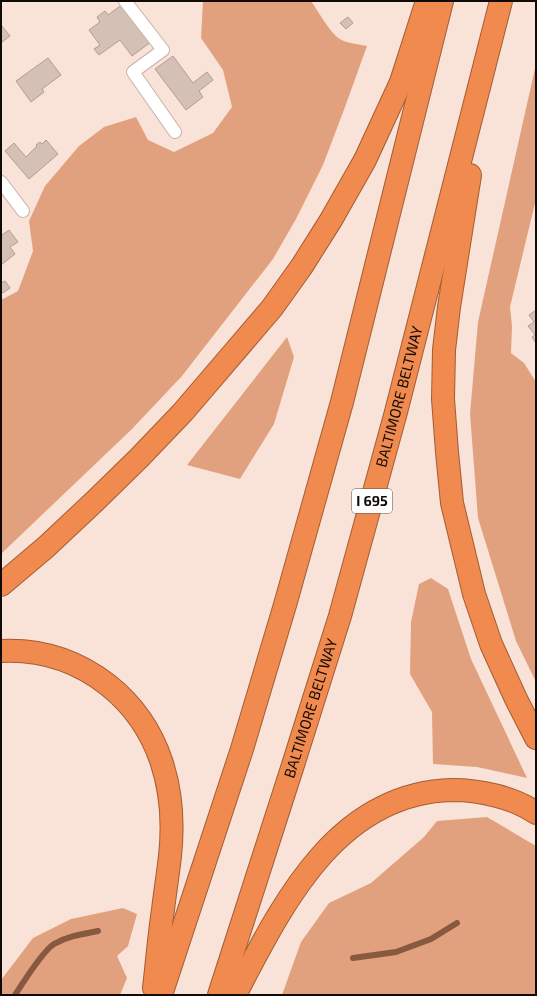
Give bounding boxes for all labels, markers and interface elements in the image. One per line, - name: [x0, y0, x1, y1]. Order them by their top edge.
- street label: BALTIMORE BELTWAY: [371, 324, 426, 469]
- road number: I 695: [352, 489, 392, 513]
- street label: BALTIMORE BELTWAY: [279, 636, 340, 780]

